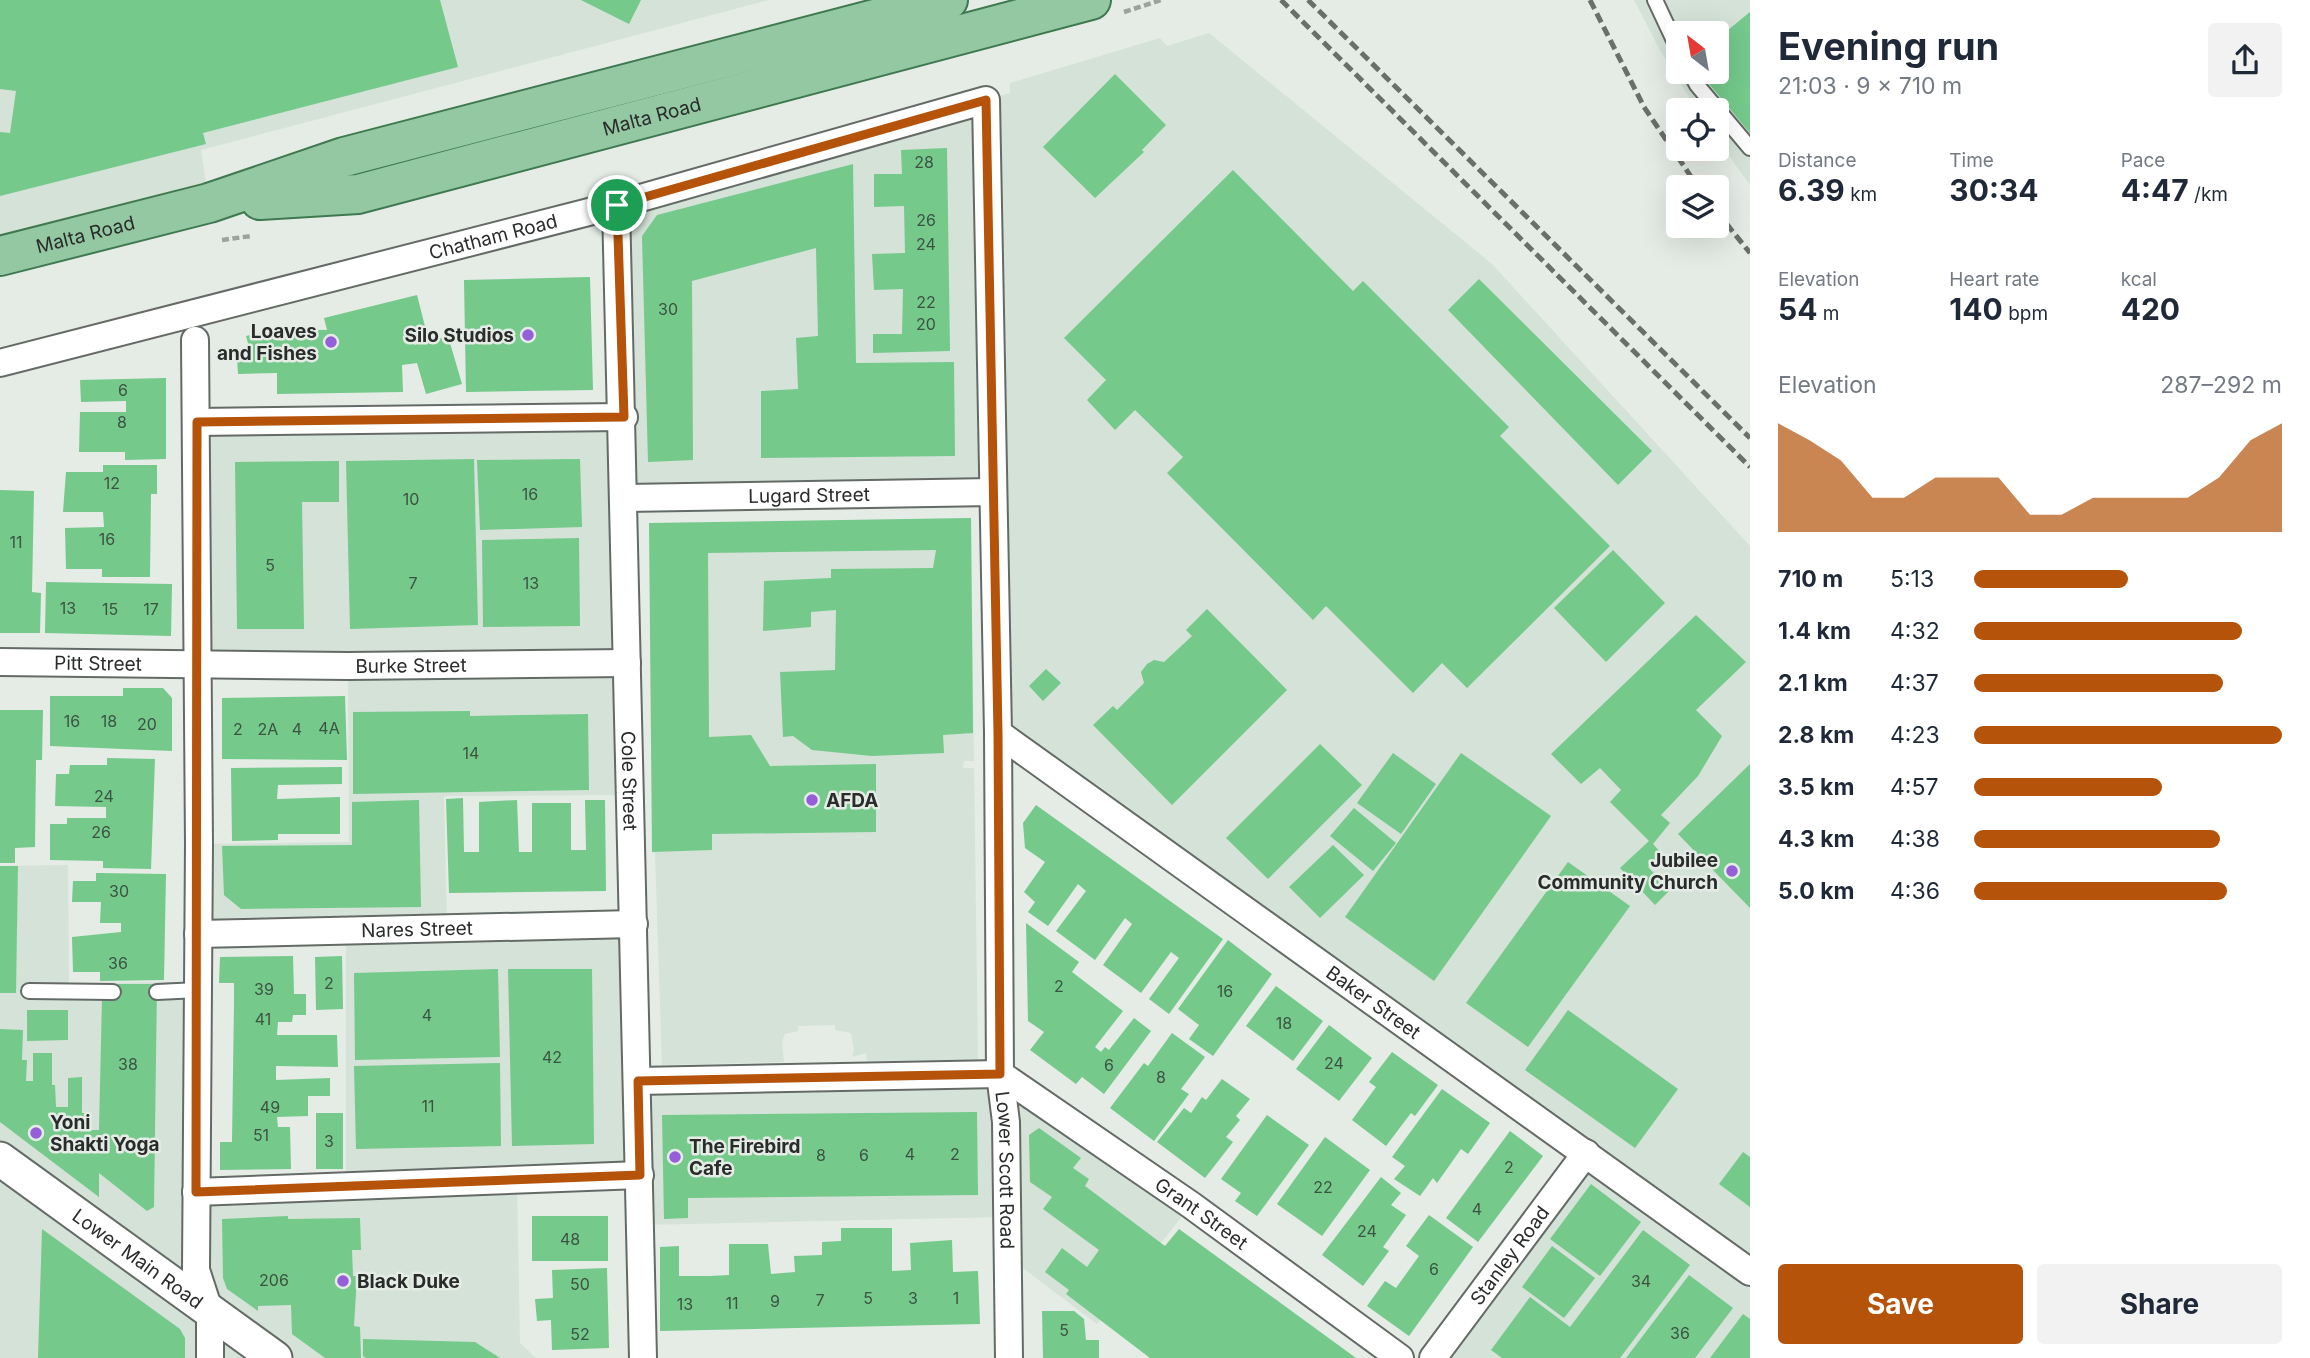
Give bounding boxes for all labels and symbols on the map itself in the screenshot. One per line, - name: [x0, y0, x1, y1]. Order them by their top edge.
- north arrow: [1666, 21, 1729, 84]
- street label: Malta Road: [600, 93, 704, 141]
- house number: 28: [914, 152, 934, 172]
- pin: [587, 175, 647, 235]
- street label: Chatham Road: [426, 210, 560, 265]
- house number: 26: [916, 210, 936, 230]
- street label: Malta Road: [34, 211, 137, 258]
- house number: 24: [916, 234, 936, 254]
- house number: 22: [916, 292, 936, 312]
- house number: 30: [658, 299, 678, 319]
- house number: 20: [916, 314, 936, 334]
- place label: Loaves and Fishes: [217, 320, 317, 365]
- place label: Silo Studios: [404, 324, 514, 347]
- marker: Silo Studios: [520, 327, 536, 343]
- marker: Loaves and Fishes: [323, 334, 339, 350]
- house number: 6: [118, 380, 128, 400]
- house number: 8: [117, 412, 127, 432]
- house number: 12: [104, 473, 120, 493]
- street label: Lugard Street: [748, 483, 870, 508]
- house number: 16: [522, 484, 538, 504]
- house number: 10: [403, 489, 419, 509]
- house number: 16: [99, 529, 115, 549]
- house number: 11: [9, 532, 23, 552]
- house number: 5: [265, 555, 275, 575]
- house number: 7: [408, 573, 418, 593]
- house number: 13: [523, 573, 539, 593]
- house number: 13: [60, 598, 76, 618]
- house number: 15: [102, 599, 118, 619]
- house number: 17: [143, 599, 159, 619]
- street label: Pitt Street: [54, 652, 142, 676]
- street label: Burke Street: [355, 654, 467, 678]
- house number: 16: [64, 711, 80, 731]
- house number: 18: [101, 711, 117, 731]
- house number: 20: [137, 714, 157, 734]
- house number: 4A: [318, 718, 340, 738]
- house number: 2: [233, 719, 243, 739]
- house number: 2A: [258, 719, 278, 739]
- house number: 4: [292, 719, 302, 739]
- street label: Cole Street: [616, 731, 642, 831]
- house number: 14: [463, 743, 479, 763]
- house number: 24: [94, 786, 114, 806]
- place label: AFDA: [826, 789, 878, 812]
- marker: AFDA: [804, 792, 820, 808]
- house number: 26: [91, 822, 111, 842]
- place label: Jubilee Community Church: [1538, 849, 1718, 894]
- marker: Jubilee Community Church: [1724, 863, 1740, 879]
- house number: 30: [109, 881, 129, 901]
- street label: Nares Street: [361, 917, 473, 942]
- house number: 36: [108, 953, 128, 973]
- street label: Baker Street: [1322, 961, 1425, 1044]
- house number: 2: [324, 973, 334, 993]
- house number: 2: [1054, 976, 1064, 996]
- house number: 39: [254, 979, 274, 999]
- house number: 16: [1217, 981, 1233, 1001]
- house number: 4: [422, 1005, 432, 1025]
- house number: 41: [255, 1009, 271, 1029]
- house number: 18: [1276, 1013, 1292, 1033]
- house number: 42: [542, 1047, 562, 1067]
- house number: 24: [1324, 1053, 1344, 1073]
- house number: 38: [118, 1054, 138, 1074]
- house number: 6: [1104, 1055, 1114, 1075]
- house number: 8: [1156, 1067, 1166, 1087]
- street label: Lower Scott Road: [990, 1090, 1019, 1249]
- house number: 11: [421, 1096, 435, 1116]
- house number: 49: [260, 1097, 280, 1117]
- place label: Yoni Shakti Yoga: [50, 1111, 159, 1156]
- marker: Yoni Shakti Yoga: [28, 1125, 44, 1141]
- house number: 51: [253, 1125, 269, 1145]
- house number: 3: [324, 1131, 334, 1151]
- place label: The Firebird Cafe: [689, 1135, 801, 1180]
- house number: 4: [905, 1144, 915, 1164]
- house number: 2: [950, 1144, 960, 1164]
- house number: 8: [816, 1145, 826, 1165]
- house number: 6: [859, 1145, 869, 1165]
- marker: The Firebird Cafe: [667, 1149, 683, 1165]
- house number: 2: [1504, 1157, 1514, 1177]
- street label: Grant Street: [1151, 1173, 1252, 1255]
- house number: 22: [1313, 1177, 1333, 1197]
- house number: 4: [1472, 1199, 1482, 1219]
- street label: Stanley Road: [1466, 1202, 1554, 1310]
- street label: Lower Main Road: [68, 1204, 207, 1314]
- house number: 24: [1357, 1221, 1377, 1241]
- house number: 48: [560, 1229, 580, 1249]
- house number: 6: [1429, 1259, 1439, 1279]
- house number: 206: [259, 1270, 289, 1290]
- place label: Black Duke: [357, 1270, 460, 1293]
- house number: 34: [1631, 1271, 1651, 1291]
- marker: Black Duke: [335, 1273, 351, 1289]
- house number: 50: [570, 1274, 590, 1294]
- house number: 5: [863, 1288, 873, 1308]
- house number: 3: [908, 1288, 918, 1308]
- house number: 1: [953, 1288, 959, 1308]
- house number: 7: [815, 1290, 825, 1310]
- house number: 9: [770, 1291, 780, 1311]
- house number: 11: [725, 1293, 739, 1313]
- house number: 13: [677, 1294, 693, 1314]
- house number: 5: [1059, 1320, 1069, 1340]
- house number: 36: [1670, 1323, 1690, 1343]
- house number: 52: [570, 1324, 590, 1344]

